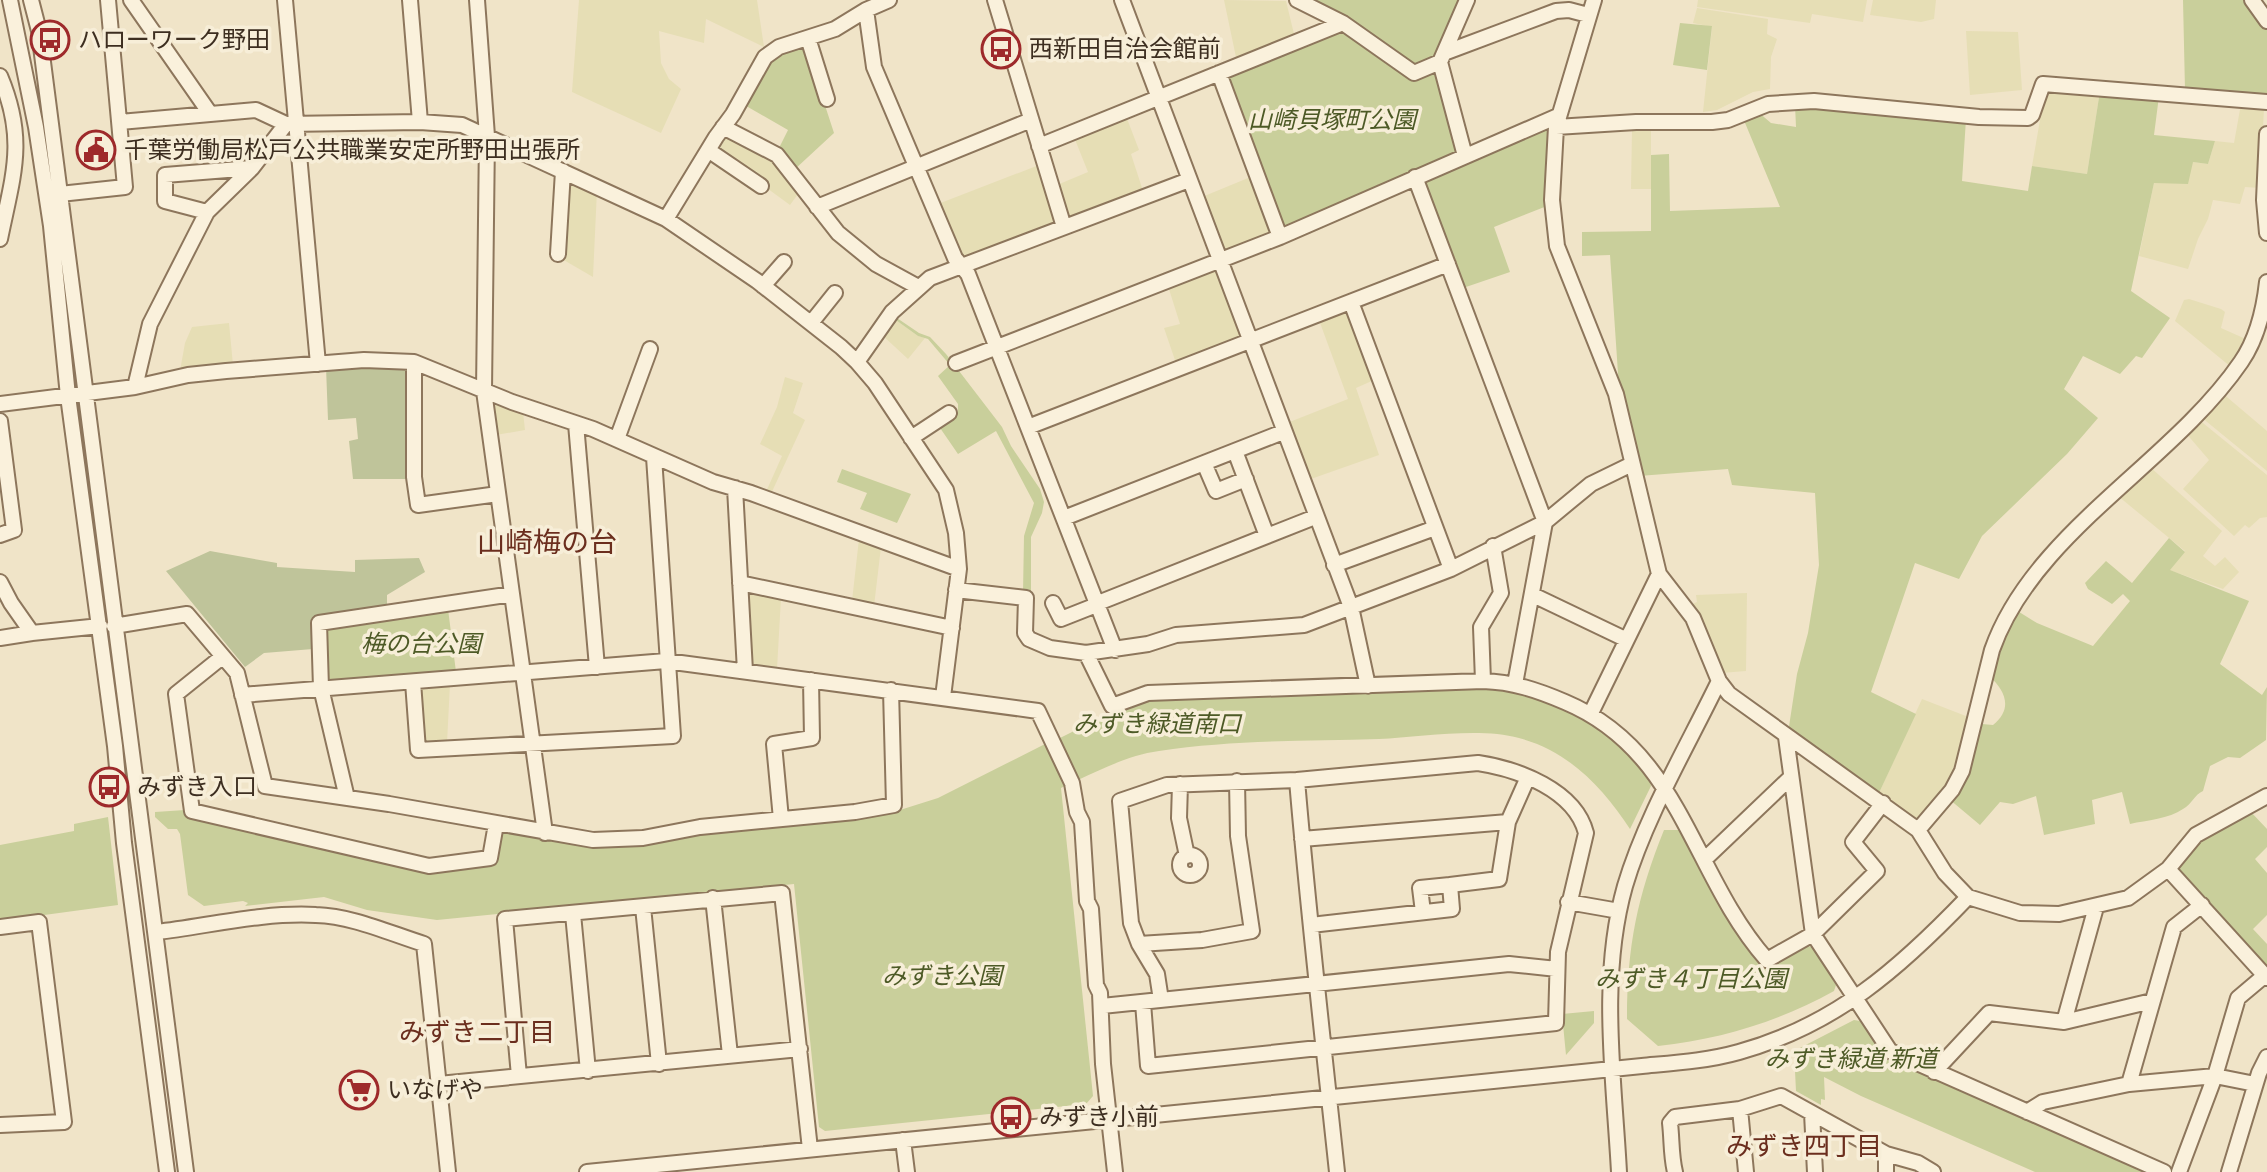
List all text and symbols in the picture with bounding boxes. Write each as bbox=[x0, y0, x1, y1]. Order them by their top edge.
bus stop icon: ハローワーク野田 bbox=[29, 19, 71, 61]
place label: ハローワーク野田 bbox=[78, 26, 270, 54]
bus stop icon: 西新田自治会館前 bbox=[980, 28, 1022, 70]
place label: 西新田自治会館前 bbox=[1029, 35, 1221, 63]
park label: 山崎貝塚町公園 bbox=[1248, 106, 1419, 134]
public building icon: 千葉労働局松戸公共職業安定所野田出張所 bbox=[75, 129, 117, 171]
place label: 千葉労働局松戸公共職業安定所野田出張所 bbox=[124, 136, 580, 164]
district label: 山崎梅の台 bbox=[477, 526, 617, 559]
park label: 梅の台公園 bbox=[361, 630, 484, 658]
park label: みずき緑道南口 bbox=[1073, 710, 1243, 738]
bus stop icon: みずき入口 bbox=[88, 766, 130, 808]
place label: みずき入口 bbox=[137, 773, 257, 801]
park label: みずき公園 bbox=[882, 962, 1005, 990]
park label: みずき４丁目公園 bbox=[1595, 965, 1790, 993]
district label: みずき二丁目 bbox=[399, 1017, 555, 1048]
park label: みずき緑道 新道 bbox=[1765, 1045, 1941, 1073]
supermarket icon: いなげや bbox=[338, 1069, 380, 1111]
place label: いなげや bbox=[387, 1076, 483, 1104]
bus stop icon: みずき小前 bbox=[990, 1096, 1032, 1138]
place label: みずき小前 bbox=[1039, 1103, 1159, 1131]
district label: みずき四丁目 bbox=[1726, 1131, 1882, 1162]

